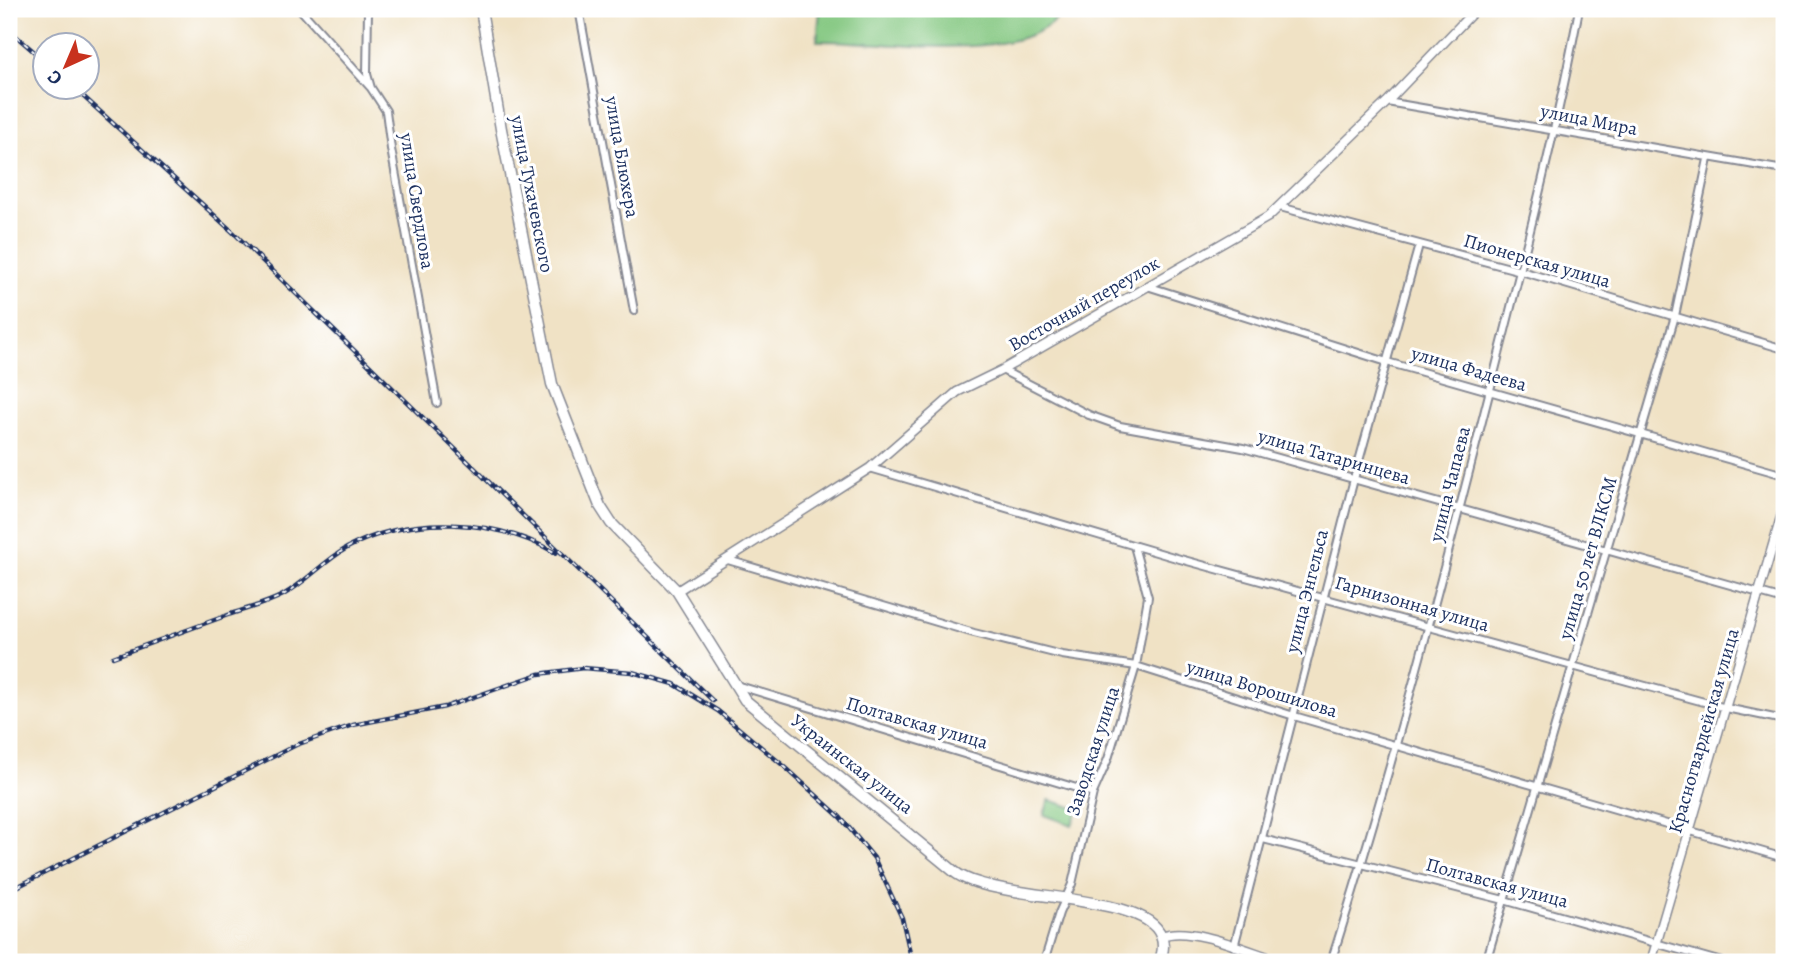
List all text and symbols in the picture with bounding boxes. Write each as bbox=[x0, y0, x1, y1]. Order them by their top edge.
north arrow bbox=[32, 32, 102, 102]
text: С bbox=[42, 64, 68, 91]
street label: улица Блюхера bbox=[598, 93, 646, 220]
street label: улица Мира bbox=[1537, 98, 1640, 142]
street label: улица Тухачевского bbox=[504, 112, 560, 275]
street label: улица Свердлова bbox=[393, 130, 441, 271]
street label: Пионерская улица bbox=[1461, 228, 1614, 294]
street label: Восточный переулок bbox=[1004, 250, 1164, 358]
street label: улица Фадеева bbox=[1407, 340, 1530, 398]
street label: улица Татаринцева bbox=[1254, 423, 1413, 491]
street label: улица Чапаева bbox=[1423, 423, 1477, 545]
street label: улица 50 лет ВЛКСМ bbox=[1552, 474, 1624, 643]
street label: улица Энгельса bbox=[1279, 526, 1335, 656]
street label: Гарнизонная улица bbox=[1332, 570, 1492, 639]
street label: Красногвардейская улица bbox=[1662, 625, 1746, 837]
street label: улица Ворошилова bbox=[1183, 653, 1341, 724]
street label: Заводская улица bbox=[1060, 683, 1126, 819]
street label: Полтавская улица bbox=[843, 690, 991, 756]
street label: Украинская улица bbox=[785, 708, 919, 820]
street label: Полтавская улица bbox=[1423, 852, 1571, 915]

